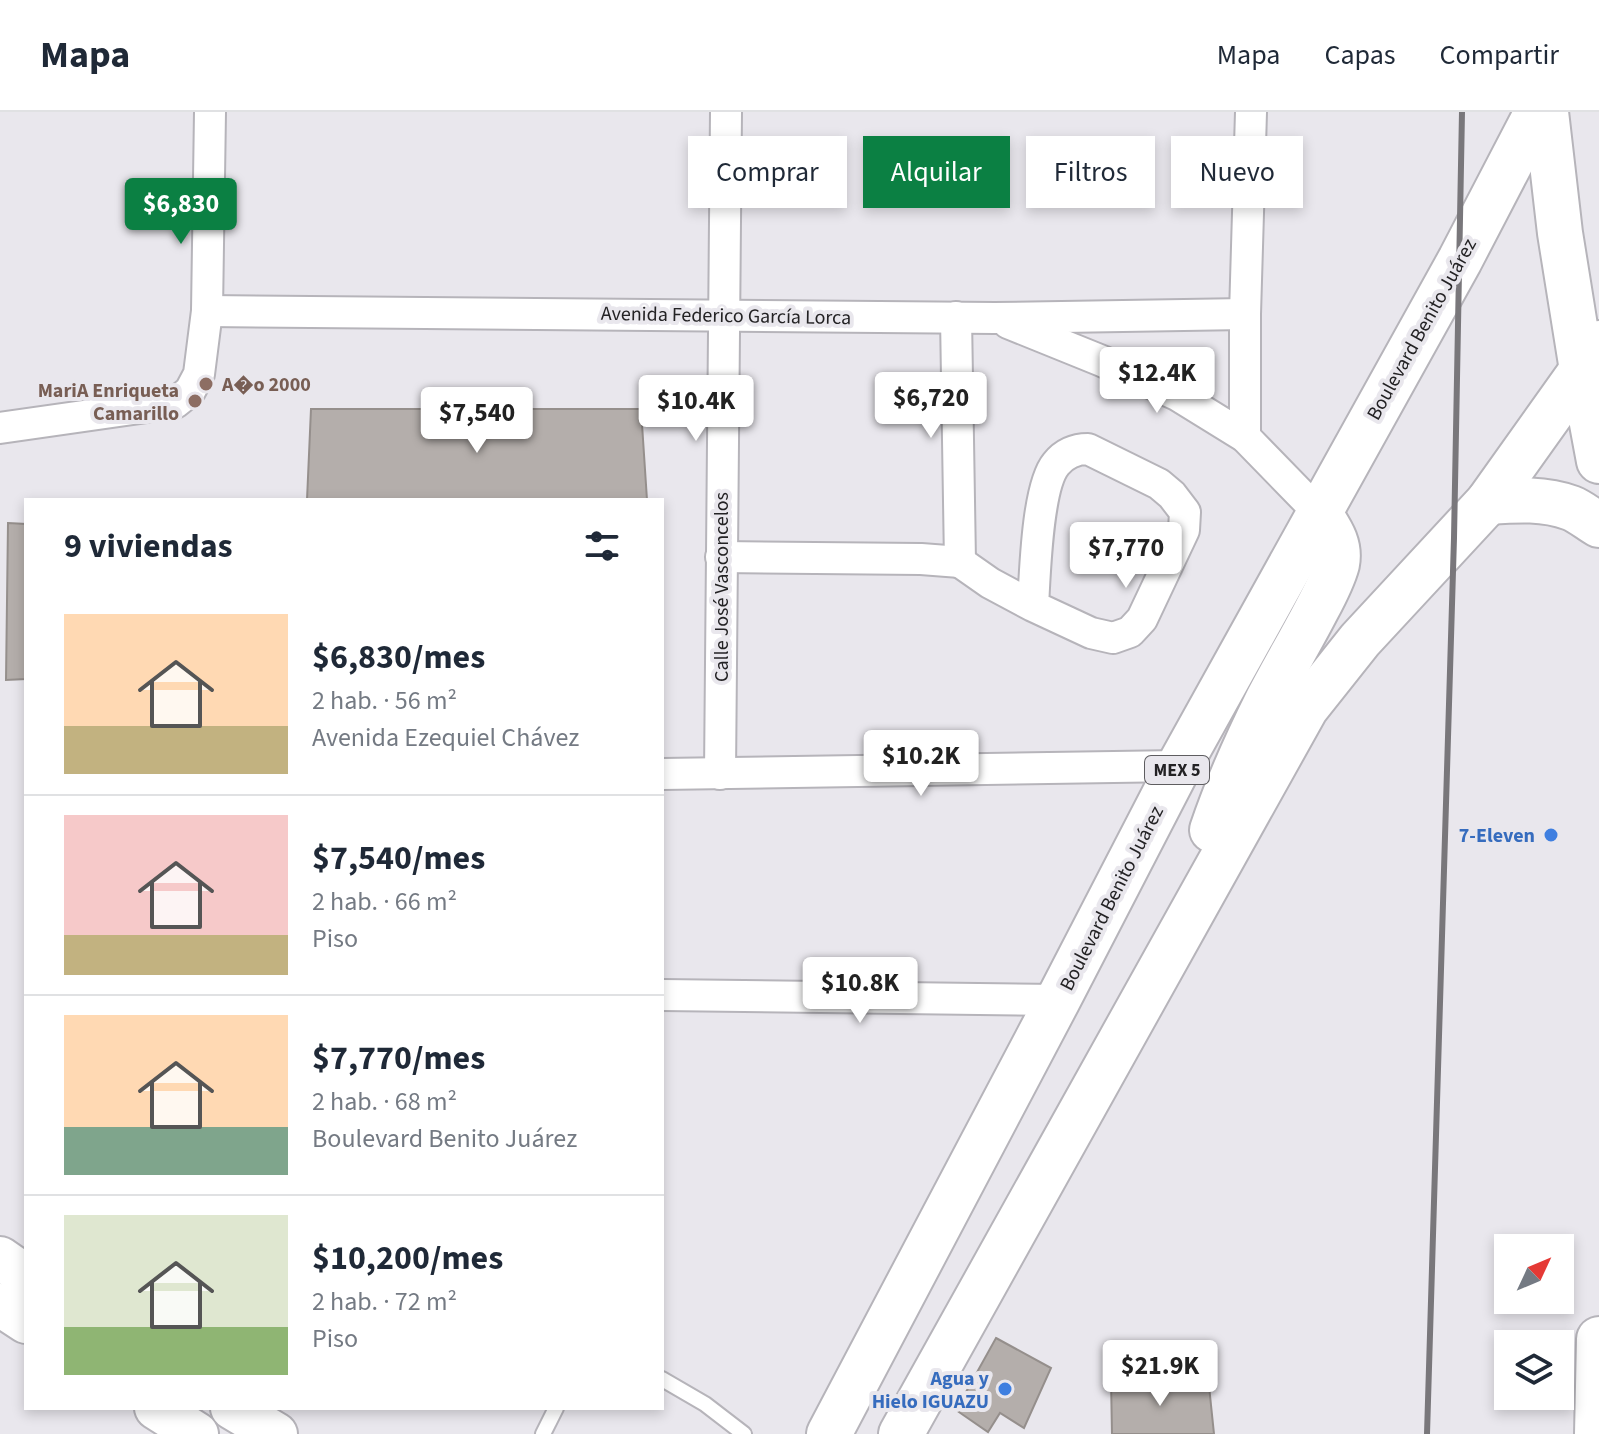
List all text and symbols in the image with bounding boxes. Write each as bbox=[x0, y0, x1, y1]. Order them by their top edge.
text: Mapa bbox=[40, 28, 130, 82]
text: Mapa bbox=[1217, 35, 1280, 75]
text: Capas bbox=[1324, 35, 1396, 75]
text: Compartir bbox=[1440, 35, 1559, 75]
chip: Comprar bbox=[688, 136, 847, 208]
chip: Alquilar bbox=[863, 136, 1010, 208]
chip: Filtros bbox=[1026, 136, 1155, 208]
chip: Nuevo bbox=[1171, 136, 1303, 208]
pin: $6,830 bbox=[116, 178, 246, 246]
text: $6,830 bbox=[143, 185, 219, 222]
street label: Boulevard Benito Juárez bbox=[1360, 233, 1484, 426]
street label: Avenida Federico García Lorca bbox=[601, 300, 851, 332]
pin: $12.4K bbox=[1092, 347, 1222, 415]
text: $12.4K bbox=[1118, 354, 1196, 391]
place label: A�o 2000 bbox=[221, 371, 311, 399]
pin: $6,720 bbox=[866, 372, 996, 440]
marker: A�o 2000 bbox=[197, 375, 215, 393]
pin: $10.4K bbox=[631, 375, 761, 443]
place label: MariA Enriqueta Camarillo bbox=[38, 377, 179, 428]
text: $6,720 bbox=[893, 379, 969, 416]
text: $10.4K bbox=[657, 382, 735, 419]
pin: $7,540 bbox=[412, 387, 542, 455]
marker: MariA Enriqueta Camarillo bbox=[186, 392, 204, 410]
text: $7,540 bbox=[439, 394, 515, 431]
street label: Calle José Vasconcelos bbox=[708, 492, 736, 682]
text: 9 viviendas bbox=[64, 522, 233, 571]
pin: $7,770 bbox=[1061, 522, 1191, 590]
icon: filters bbox=[580, 524, 624, 568]
text: $7,770 bbox=[1088, 529, 1164, 566]
text: $6,830/mes bbox=[312, 633, 485, 682]
icon: home bbox=[128, 646, 224, 742]
text: 2 hab. · 56 m² bbox=[312, 682, 457, 719]
text: Avenida Ezequiel Chávez bbox=[312, 719, 579, 756]
pin: $10.2K bbox=[856, 730, 986, 798]
text: $10.2K bbox=[882, 737, 960, 774]
road number: MEX 5 bbox=[1145, 756, 1209, 784]
street label: Boulevard Benito Juárez bbox=[1053, 801, 1171, 996]
place label: 7-Eleven bbox=[1459, 822, 1535, 850]
marker: 7-Eleven bbox=[1542, 826, 1560, 844]
text: $7,540/mes bbox=[312, 834, 485, 883]
icon: home bbox=[128, 847, 224, 943]
text: 2 hab. · 66 m² bbox=[312, 883, 457, 920]
text: Piso bbox=[312, 920, 358, 957]
pin: $10.8K bbox=[795, 957, 925, 1025]
text: $10.8K bbox=[821, 964, 899, 1001]
text: $7,770/mes bbox=[312, 1034, 485, 1083]
icon: home bbox=[128, 1047, 224, 1143]
text: 2 hab. · 68 m² bbox=[312, 1083, 457, 1120]
text: Boulevard Benito Juárez bbox=[312, 1120, 577, 1157]
text: $10,200/mes bbox=[312, 1234, 503, 1283]
north arrow bbox=[1494, 1234, 1574, 1314]
map controls bbox=[1494, 1234, 1574, 1410]
icon: home bbox=[128, 1247, 224, 1343]
text: 2 hab. · 72 m² bbox=[312, 1283, 457, 1320]
text: Piso bbox=[312, 1320, 358, 1357]
button: layers bbox=[1494, 1330, 1574, 1410]
pin: $21.9K bbox=[1095, 1340, 1225, 1408]
text: $21.9K bbox=[1121, 1347, 1199, 1384]
place label: Agua y Hielo IGUAZU bbox=[872, 1365, 990, 1416]
marker: Agua y Hielo IGUAZU bbox=[996, 1380, 1014, 1398]

